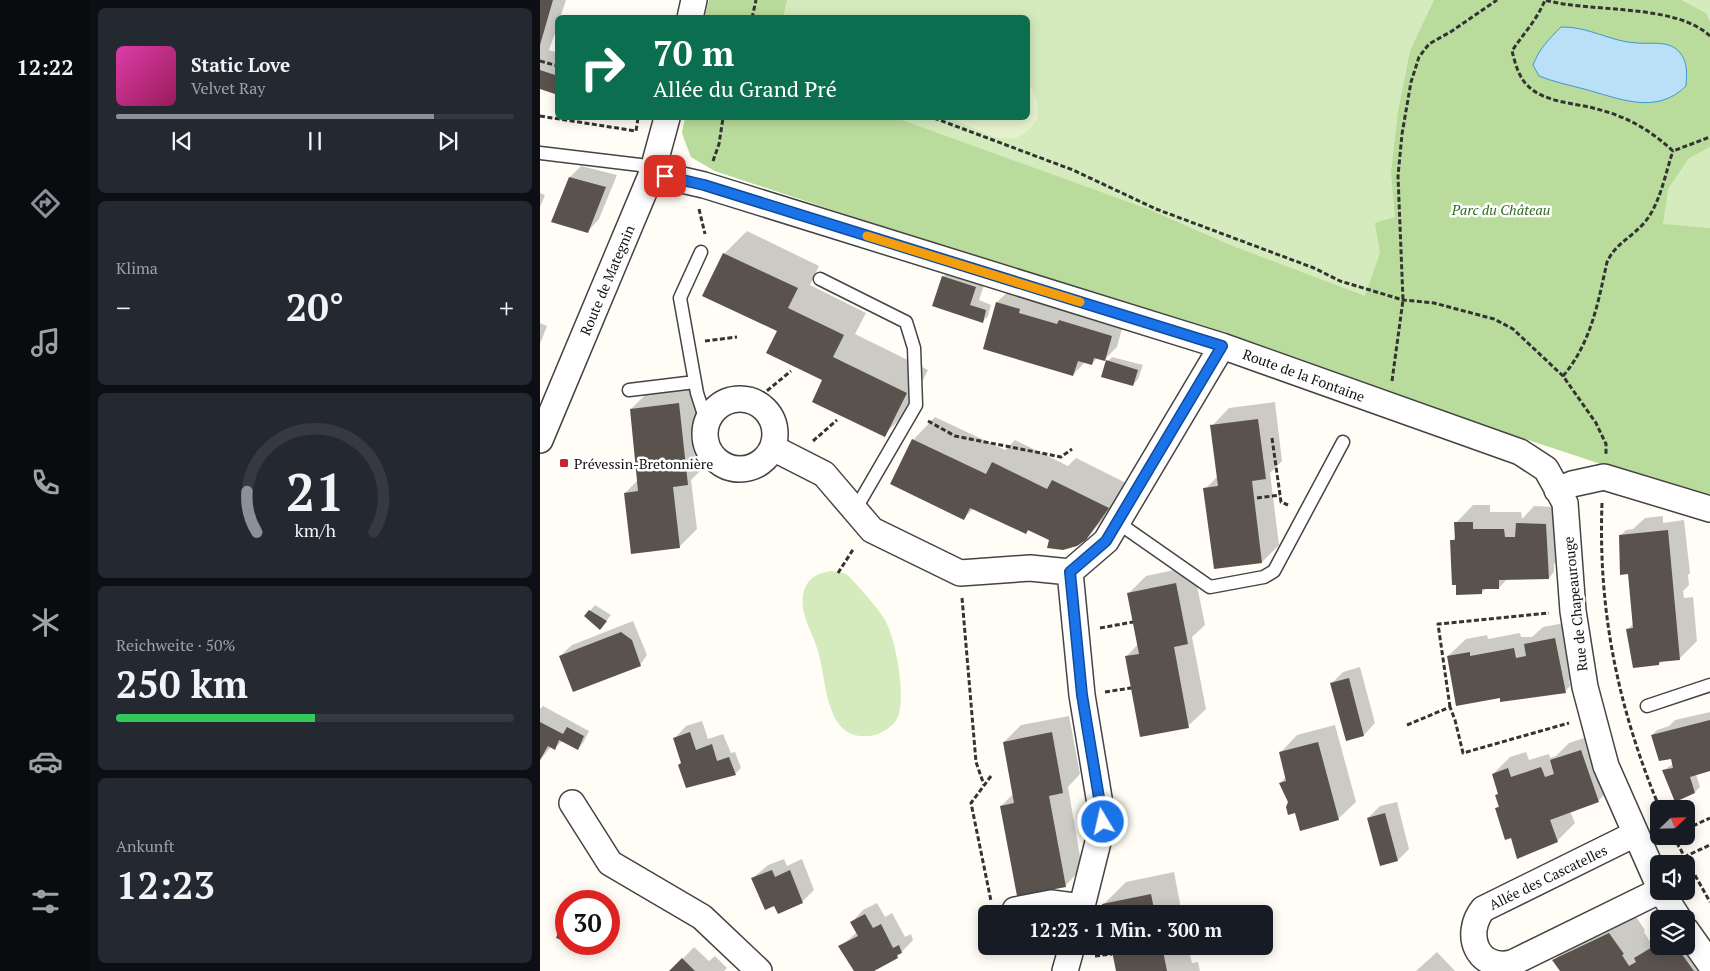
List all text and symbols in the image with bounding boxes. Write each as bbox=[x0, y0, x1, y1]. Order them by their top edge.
text: 70 m bbox=[653, 30, 734, 76]
icon: right bbox=[570, 35, 635, 100]
text: 12:22 bbox=[16, 52, 74, 81]
text: Static Love bbox=[191, 52, 290, 77]
text: Allée du Grand Pré bbox=[653, 74, 837, 103]
text: Velvet Ray bbox=[191, 77, 265, 99]
icon: previous bbox=[168, 127, 196, 155]
icon: pause bbox=[301, 127, 329, 155]
icon: next bbox=[434, 127, 462, 155]
pin bbox=[644, 155, 686, 197]
icon: arrive bbox=[651, 162, 679, 190]
icon: directions bbox=[28, 186, 63, 221]
park label: Parc du Château bbox=[1451, 200, 1550, 219]
street label: Route de Mategnin bbox=[575, 221, 639, 338]
text: Klima bbox=[116, 257, 158, 279]
text: 20° bbox=[286, 282, 344, 332]
text: − bbox=[116, 289, 131, 326]
text: + bbox=[499, 289, 514, 326]
icon: music bbox=[28, 325, 63, 360]
street label: Route de la Fontaine bbox=[1240, 344, 1368, 406]
place label: Prévessin-Bretonnière bbox=[574, 454, 713, 473]
text: 21 bbox=[286, 457, 344, 526]
marker: Prévessin-Bretonnière bbox=[558, 457, 570, 469]
icon: phone bbox=[28, 465, 63, 500]
text: km/h bbox=[294, 518, 336, 542]
street label: Rue de Chapeaurouge bbox=[1558, 536, 1592, 672]
icon: climate bbox=[28, 605, 63, 640]
text: Reichweite · 50% bbox=[116, 634, 236, 656]
text: 250 km bbox=[116, 659, 248, 709]
icon: car bbox=[28, 744, 63, 779]
position arrow bbox=[1076, 795, 1128, 847]
north arrow bbox=[1650, 800, 1695, 845]
map controls bbox=[1650, 800, 1695, 955]
text: Ankunft bbox=[116, 835, 175, 857]
street label: Allée des Cascatelles bbox=[1486, 840, 1610, 914]
button: sound bbox=[1650, 855, 1695, 900]
text: 12:23 bbox=[116, 860, 215, 910]
icon: filters bbox=[28, 884, 63, 919]
speed limit sign: 30 bbox=[555, 890, 620, 955]
button: layers bbox=[1650, 910, 1695, 955]
text: 12:23 · 1 Min. · 300 m bbox=[1029, 917, 1222, 942]

